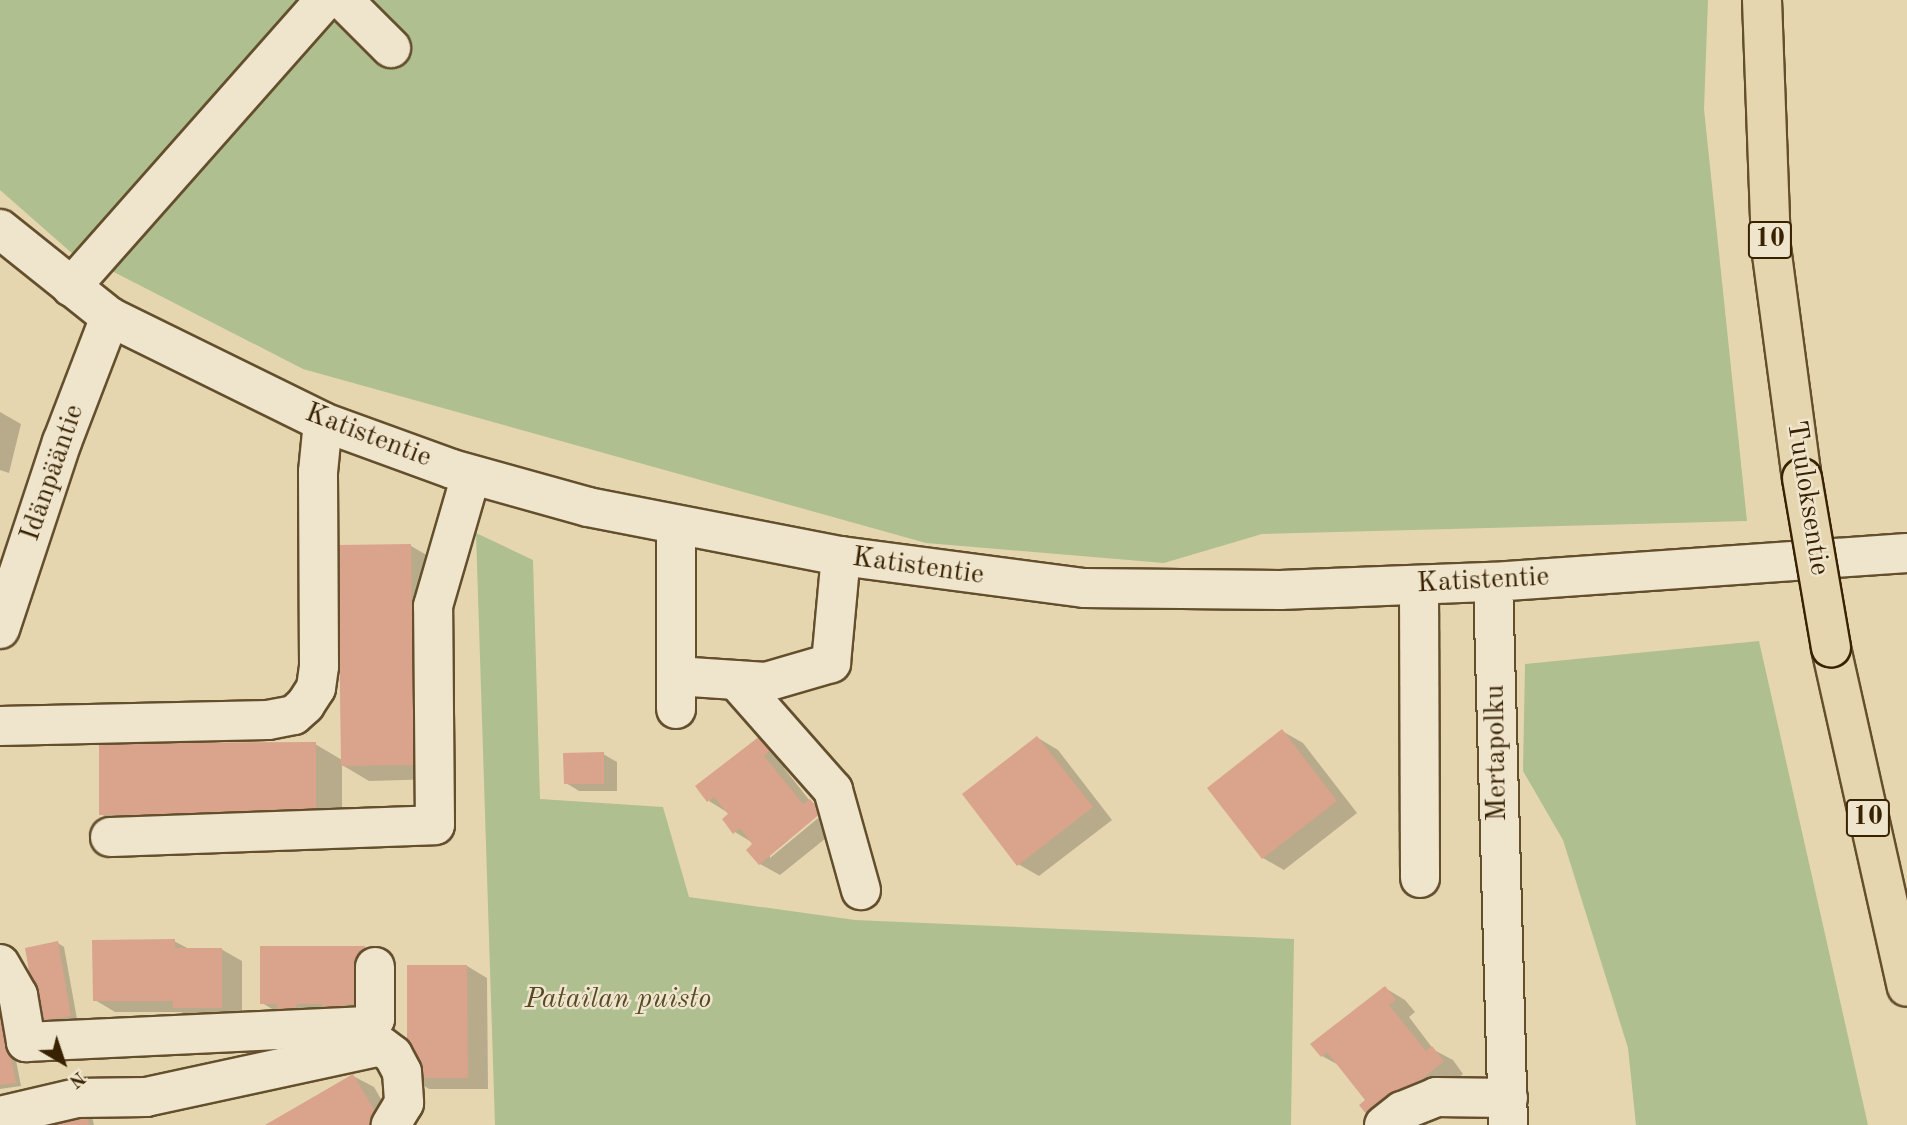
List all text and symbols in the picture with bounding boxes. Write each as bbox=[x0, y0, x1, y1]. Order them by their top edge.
road number: 10 bbox=[1747, 218, 1793, 262]
street label: Katistentie bbox=[300, 397, 436, 475]
street label: Idänpääntie bbox=[14, 400, 92, 546]
street label: Tuuloksentie bbox=[1778, 418, 1836, 578]
street label: Katistentie bbox=[850, 541, 986, 593]
street label: Katistentie bbox=[1416, 561, 1550, 601]
street label: Mertapolku bbox=[1479, 684, 1515, 822]
road number: 10 bbox=[1845, 796, 1891, 840]
park label: Patailan puisto bbox=[525, 983, 711, 1017]
north arrow bbox=[28, 1027, 98, 1097]
text: N bbox=[65, 1067, 88, 1091]

